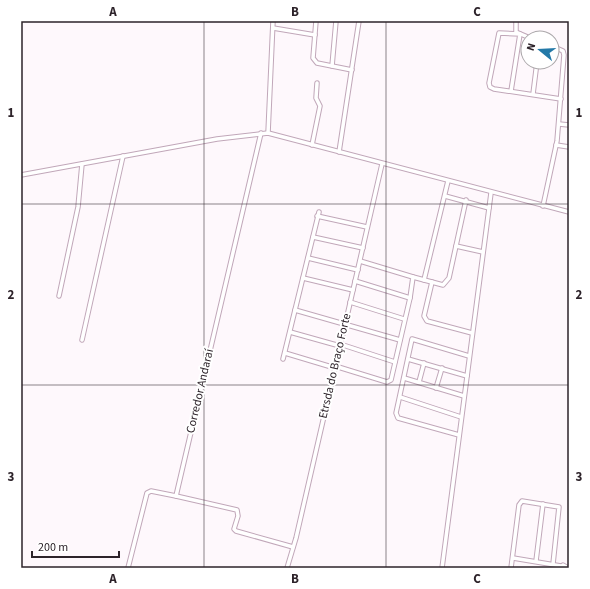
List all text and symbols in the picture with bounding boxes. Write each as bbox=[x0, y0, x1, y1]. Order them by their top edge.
text: A bbox=[108, 3, 117, 21]
text: B bbox=[291, 3, 299, 21]
text: C bbox=[473, 3, 481, 21]
north arrow bbox=[520, 30, 560, 70]
text: N bbox=[523, 41, 539, 53]
text: 1 bbox=[8, 104, 15, 122]
text: 1 bbox=[576, 104, 583, 122]
text: 2 bbox=[8, 286, 15, 304]
text: 2 bbox=[576, 286, 583, 304]
street label: Etrsda do Braço Forte bbox=[315, 312, 355, 420]
street label: Corredor Andaraí bbox=[182, 346, 218, 435]
text: 3 bbox=[8, 468, 15, 486]
text: 3 bbox=[576, 468, 583, 486]
scale bar bbox=[32, 533, 119, 559]
text: 200 m bbox=[38, 539, 68, 556]
text: A bbox=[108, 570, 117, 588]
text: B bbox=[291, 570, 299, 588]
text: C bbox=[473, 570, 481, 588]

